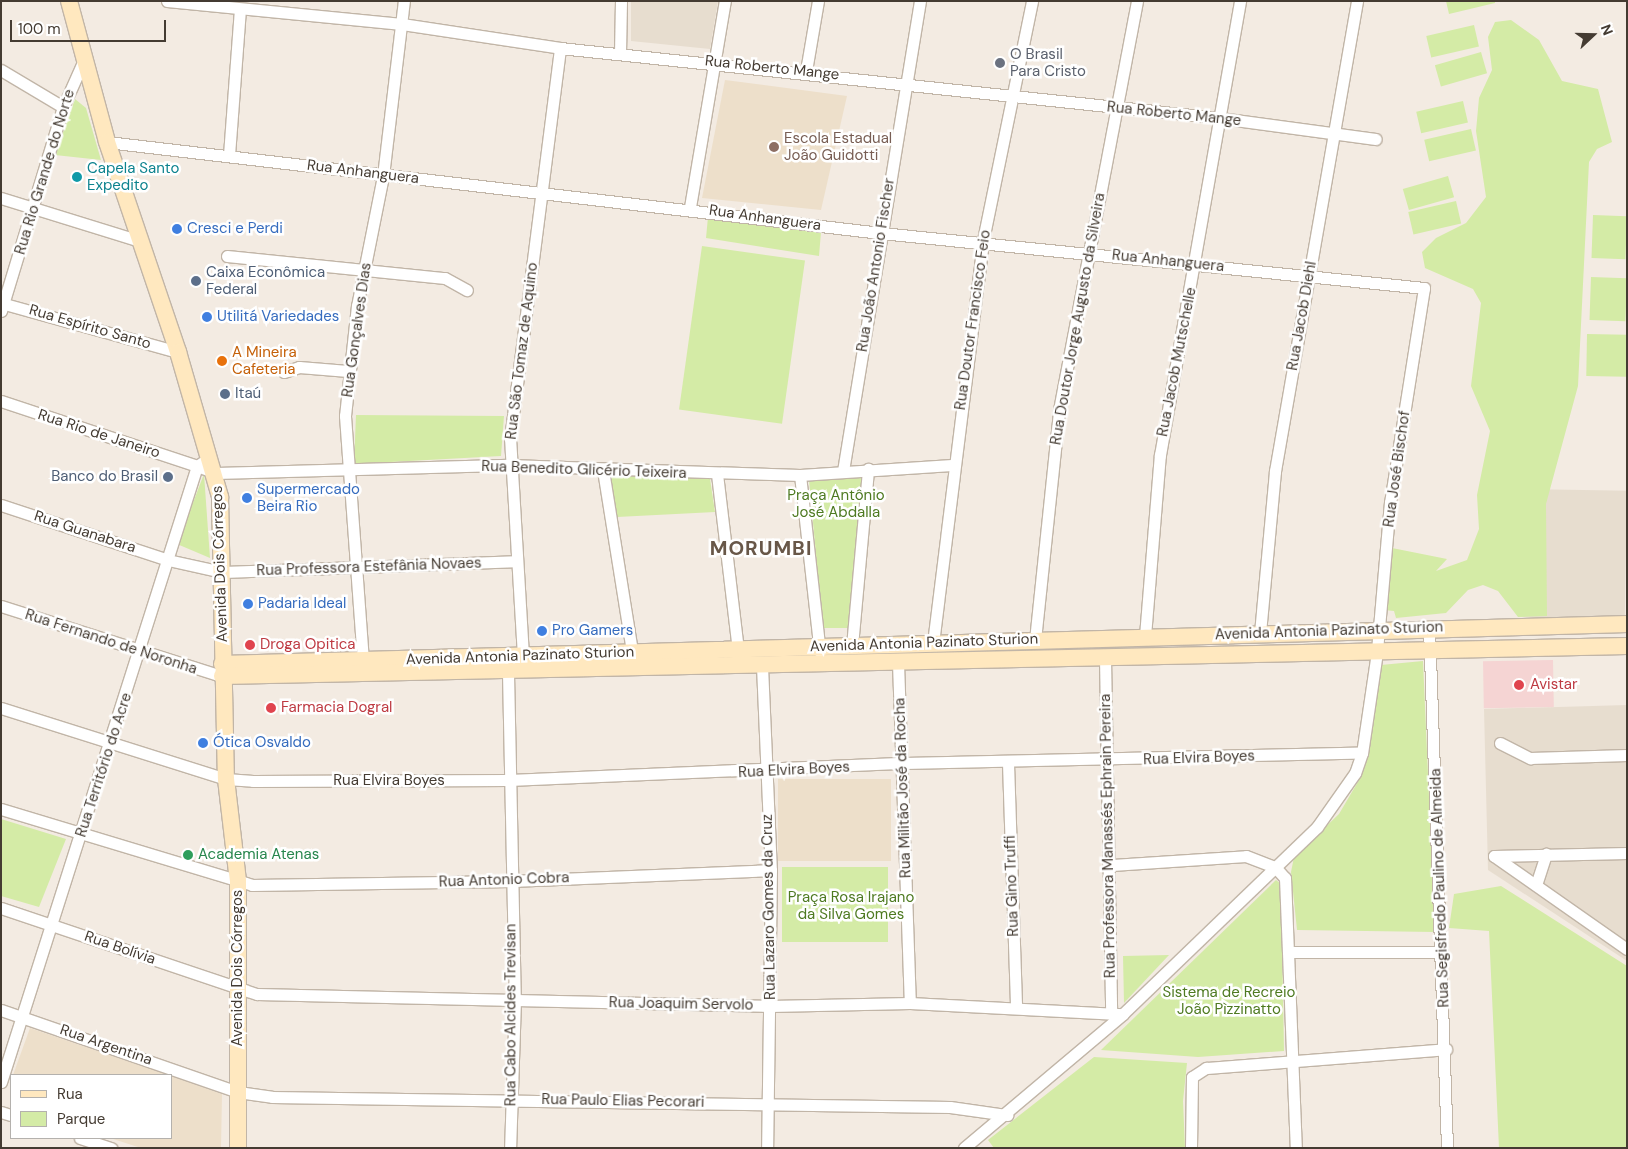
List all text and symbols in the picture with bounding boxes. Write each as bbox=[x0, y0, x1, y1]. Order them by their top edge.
scale bar bbox=[12, 10, 169, 42]
north arrow bbox=[1568, 10, 1618, 60]
text: 100 m bbox=[18, 19, 61, 39]
text: N bbox=[1597, 22, 1617, 38]
place label: O Brasil Para Cristo bbox=[1010, 45, 1086, 80]
street label: Rua Roberto Mange bbox=[704, 52, 840, 84]
marker: O Brasil Para Cristo bbox=[994, 57, 1006, 69]
street label: Rua Rio Grande do Norte bbox=[11, 87, 79, 257]
street label: Rua Roberto Mange bbox=[1106, 98, 1242, 130]
place label: Escola Estadual João Guidotti bbox=[784, 129, 892, 164]
marker: Escola Estadual João Guidotti bbox=[768, 141, 780, 153]
street label: Rua Anhanguera bbox=[306, 156, 420, 188]
place label: Capela Santo Expedito bbox=[87, 159, 179, 194]
marker: Capela Santo Expedito bbox=[71, 171, 83, 183]
street label: Rua João Antonio Fischer bbox=[853, 177, 899, 353]
street label: Rua Doutor Jorge Augusto da Silveira bbox=[1047, 192, 1109, 446]
street label: Rua Anhanguera bbox=[708, 201, 822, 235]
place label: Cresci e Perdi bbox=[187, 220, 283, 238]
marker: Cresci e Perdi bbox=[171, 223, 183, 235]
street label: Rua Doutor Francisco Feio bbox=[951, 229, 995, 411]
street label: Rua Anhanguera bbox=[1111, 246, 1225, 276]
street label: Rua Jacob Diehl bbox=[1284, 260, 1320, 372]
street label: Rua São Tomaz de Aquino bbox=[502, 261, 542, 441]
street label: Rua Gonçalves Dias bbox=[339, 262, 375, 398]
place label: Caixa Econômica Federal bbox=[206, 263, 325, 298]
marker: Caixa Econômica Federal bbox=[190, 275, 202, 287]
street label: Rua Jacob Mutschelle bbox=[1154, 286, 1200, 438]
street label: Rua Espírito Santo bbox=[27, 301, 153, 353]
place label: Utilitá Variedades bbox=[217, 308, 339, 326]
marker: Utilitá Variedades bbox=[201, 311, 213, 323]
place label: A Mineira Cafeteria bbox=[232, 343, 297, 378]
marker: A Mineira Cafeteria bbox=[216, 355, 228, 367]
place label: Itaú bbox=[235, 385, 261, 403]
marker: Itaú bbox=[219, 388, 231, 400]
street label: Rua Rio de Janeiro bbox=[36, 406, 162, 462]
street label: Rua José Bischof bbox=[1380, 410, 1414, 528]
street label: Rua Benedito Glicério Teixeira bbox=[481, 457, 687, 483]
place label: Banco do Brasil bbox=[51, 468, 158, 486]
marker: Banco do Brasil bbox=[162, 471, 174, 483]
place label: Supermercado Beira Rio bbox=[257, 480, 360, 515]
street label: Avenida Dois Córregos bbox=[208, 485, 232, 643]
park label: Praça Antônio José Abdalla bbox=[787, 486, 885, 521]
marker: Supermercado Beira Rio bbox=[241, 492, 253, 504]
street label: Rua Guanabara bbox=[32, 507, 138, 557]
district label: MORUMBI bbox=[709, 536, 813, 560]
street label: Rua Professora Estefânia Novaes bbox=[256, 554, 482, 580]
place label: Padaria Ideal bbox=[258, 595, 346, 613]
marker: Padaria Ideal bbox=[242, 598, 254, 610]
street label: Rua Fernando de Noronha bbox=[23, 606, 199, 678]
street label: Avenida Antonia Pazinato Sturion bbox=[1215, 618, 1443, 644]
place label: Pro Gamers bbox=[552, 622, 633, 640]
marker: Pro Gamers bbox=[536, 625, 548, 637]
street label: Avenida Antonia Pazinato Sturion bbox=[810, 630, 1038, 656]
place label: Droga Opitica bbox=[260, 636, 356, 654]
marker: Droga Opitica bbox=[244, 639, 256, 651]
street label: Avenida Antonia Pazinato Sturion bbox=[406, 643, 634, 669]
place label: Avistar bbox=[1530, 676, 1577, 694]
marker: Avistar bbox=[1512, 678, 1526, 692]
street label: Rua Território do Acre bbox=[72, 691, 136, 839]
street label: Rua Professora Manassés Ephrain Pereira bbox=[1097, 694, 1119, 978]
street label: Rua Militão José da Rocha bbox=[891, 698, 915, 878]
place label: Farmacia Dogral bbox=[281, 699, 392, 717]
marker: Farmacia Dogral bbox=[265, 702, 277, 714]
place label: Ótica Osvaldo bbox=[213, 734, 311, 752]
marker: Ótica Osvaldo bbox=[197, 737, 209, 749]
street label: Rua Elvira Boyes bbox=[1143, 747, 1255, 769]
street label: Rua Elvira Boyes bbox=[738, 758, 850, 782]
street label: Rua Segisfredo Paulino de Almeida bbox=[1427, 768, 1453, 1008]
street label: Rua Elvira Boyes bbox=[333, 772, 445, 790]
street label: Rua Lazaro Gomes da Cruz bbox=[758, 814, 780, 1000]
street label: Rua Gino Truffi bbox=[1001, 835, 1023, 937]
place label: Academia Atenas bbox=[198, 846, 319, 864]
marker: Academia Atenas bbox=[182, 849, 194, 861]
street label: Rua Antonio Cobra bbox=[438, 869, 570, 891]
park label: Praça Rosa Irajano da Silva Gomes bbox=[788, 888, 914, 923]
street label: Avenida Dois Córregos bbox=[229, 890, 247, 1046]
street label: Rua Cabo Alcides Trevisan bbox=[502, 924, 520, 1106]
street label: Rua Bolívia bbox=[82, 927, 158, 969]
park label: Sistema de Recreio João Pìzzinatto bbox=[1163, 983, 1295, 1018]
street label: Rua Joaquim Servolo bbox=[609, 994, 753, 1014]
street label: Rua Argentina bbox=[57, 1021, 155, 1069]
legend bbox=[10, 1074, 172, 1139]
text: Rua bbox=[57, 1084, 83, 1104]
street label: Rua Paulo Elias Pecorari bbox=[541, 1091, 705, 1111]
text: Parque bbox=[57, 1109, 105, 1129]

